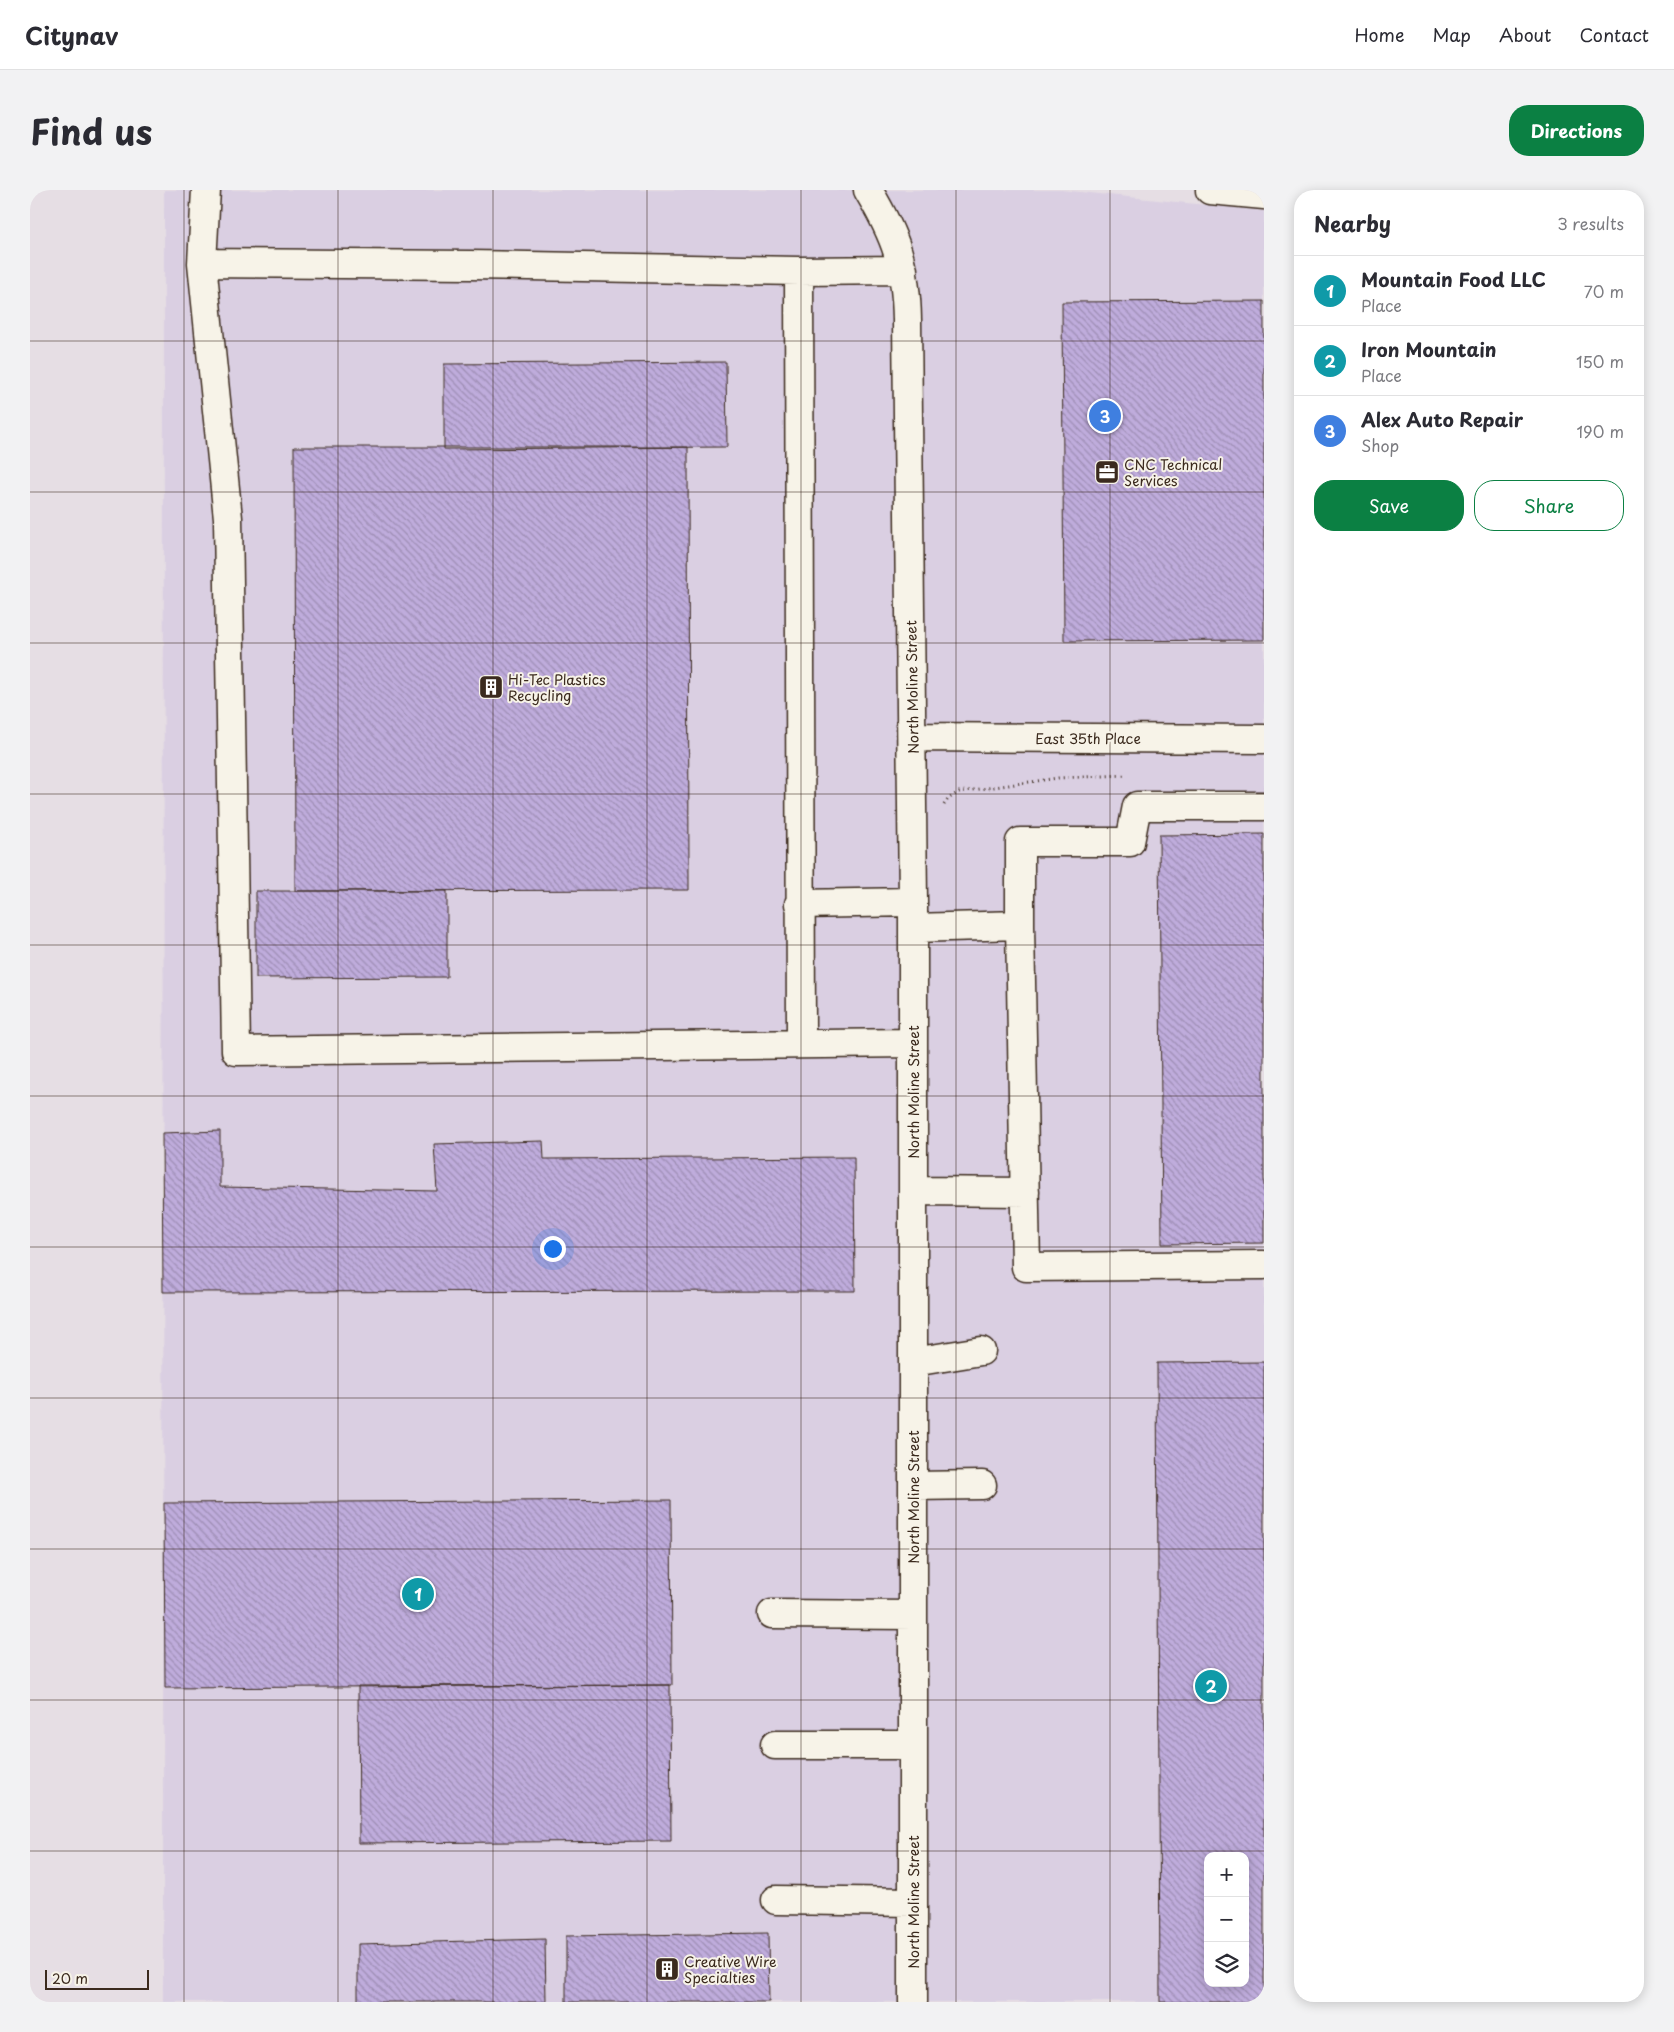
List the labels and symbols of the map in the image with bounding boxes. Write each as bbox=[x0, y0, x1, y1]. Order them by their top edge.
pin: 3 bbox=[1089, 397, 1121, 435]
place label: CNC Technical Services bbox=[1124, 454, 1222, 491]
office icon: CNC Technical Services bbox=[1094, 459, 1120, 485]
street label: North Moline Street bbox=[900, 620, 924, 754]
place label: Hi-Tec Plastics Recycling bbox=[508, 669, 606, 706]
building icon: Hi-Tec Plastics Recycling bbox=[478, 674, 504, 700]
street label: East 35th Place bbox=[1035, 728, 1141, 749]
street label: North Moline Street bbox=[903, 1025, 924, 1159]
your location bbox=[540, 1236, 566, 1262]
street label: North Moline Street bbox=[903, 1430, 924, 1564]
pin: 1 bbox=[402, 1575, 434, 1613]
pin: 2 bbox=[1195, 1667, 1227, 1705]
street label: North Moline Street bbox=[903, 1835, 924, 1969]
place label: Creative Wire Specialties bbox=[684, 1951, 777, 1988]
building icon: Creative Wire Specialties bbox=[654, 1956, 680, 1982]
scale bar bbox=[45, 1967, 149, 1990]

